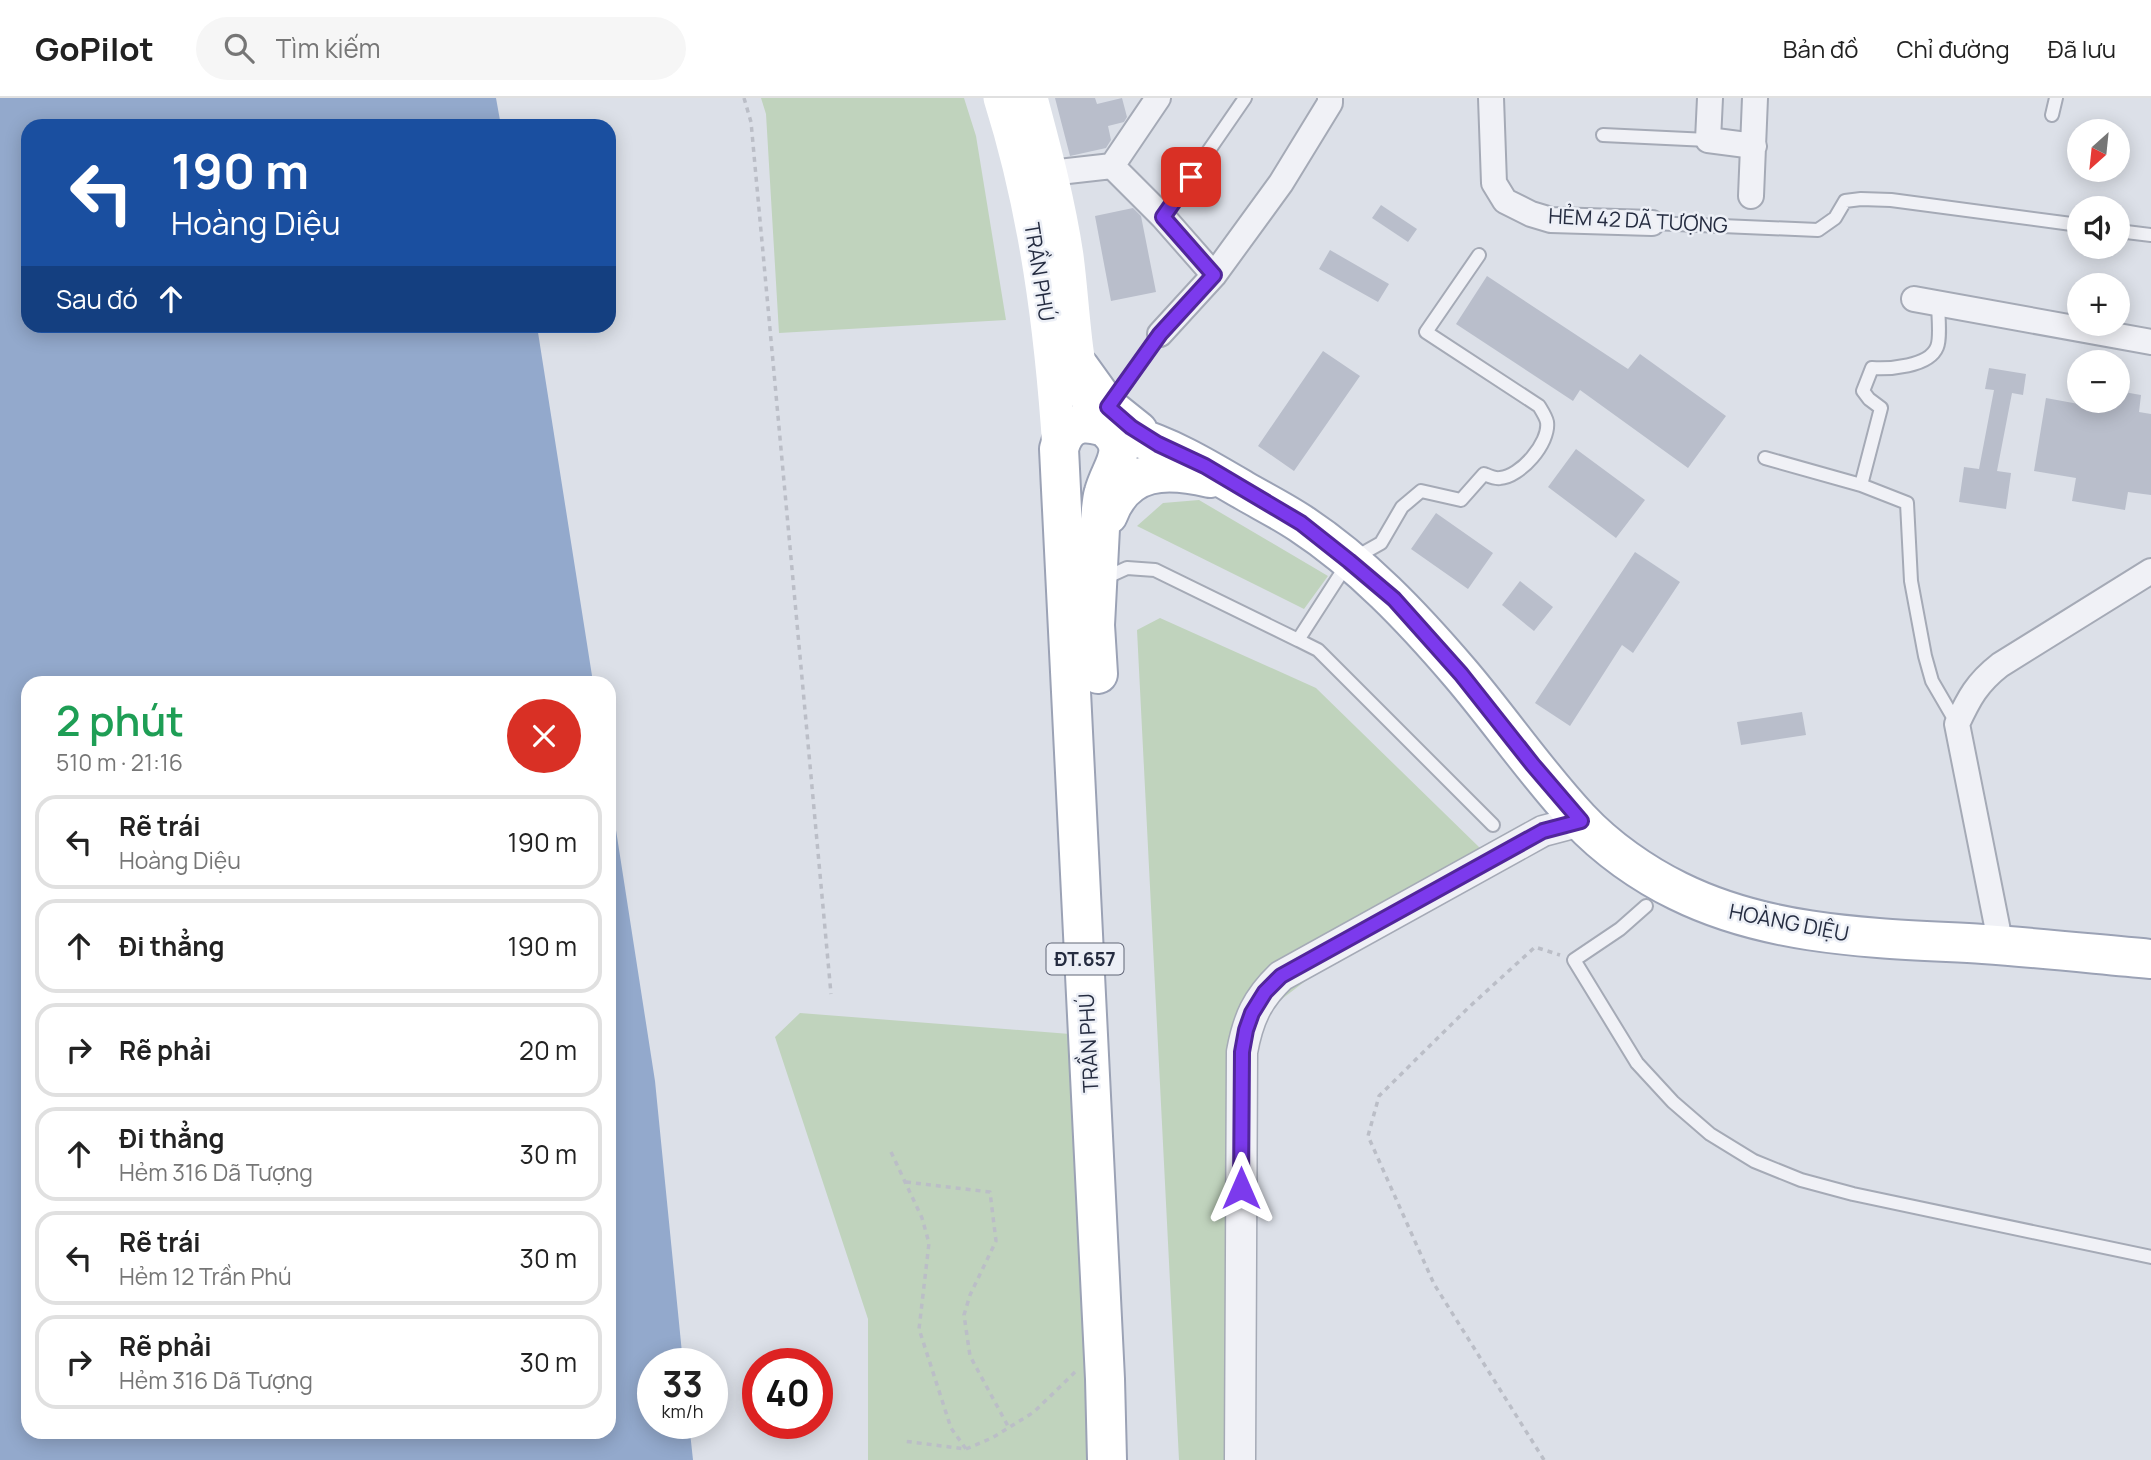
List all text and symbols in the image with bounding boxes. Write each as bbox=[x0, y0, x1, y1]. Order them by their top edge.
search box bbox=[196, 17, 686, 80]
text: GoPilot bbox=[35, 26, 154, 71]
icon: search bbox=[220, 29, 258, 67]
text: Tìm kiếm bbox=[276, 30, 380, 66]
text: Bản đồ bbox=[1783, 32, 1858, 65]
text: Chỉ đường bbox=[1896, 32, 2010, 65]
text: Đã lưu bbox=[2048, 32, 2116, 65]
north arrow bbox=[2067, 119, 2130, 182]
map controls bbox=[2067, 119, 2130, 413]
text: 190 m bbox=[171, 137, 309, 204]
icon: left bbox=[56, 147, 147, 238]
pin bbox=[1161, 147, 1221, 207]
icon: arrive bbox=[1172, 158, 1210, 196]
button: sound bbox=[2067, 196, 2130, 259]
text: Hoàng Diệu bbox=[171, 201, 341, 245]
street label: HẺM 42 DÃ TƯỢNG bbox=[1548, 201, 1729, 239]
street label: TRẦN PHÚ bbox=[1018, 220, 1063, 323]
button: + bbox=[2067, 273, 2130, 336]
icon: ahead bbox=[152, 280, 190, 318]
text: Sau đó bbox=[56, 281, 138, 317]
button: − bbox=[2067, 350, 2130, 413]
text: 2 phút bbox=[56, 691, 184, 749]
button: close bbox=[507, 699, 581, 773]
text: 510 m · 21:16 bbox=[56, 746, 183, 778]
text: Rẽ trái bbox=[119, 808, 201, 844]
icon: left bbox=[60, 823, 98, 861]
text: 190 m bbox=[508, 824, 577, 860]
text: Hoàng Diệu bbox=[119, 844, 241, 876]
street label: HOÀNG DIỆU bbox=[1727, 897, 1852, 947]
icon: ahead bbox=[60, 927, 98, 965]
text: Đi thẳng bbox=[119, 928, 225, 964]
text: 190 m bbox=[508, 928, 577, 964]
road number: ĐT.657 bbox=[1046, 944, 1124, 974]
street label: TRẦN PHÚ bbox=[1070, 993, 1105, 1093]
icon: right bbox=[60, 1031, 98, 1069]
text: Rẽ phải bbox=[119, 1032, 212, 1068]
text: 20 m bbox=[519, 1032, 577, 1068]
text: Đi thẳng bbox=[119, 1120, 225, 1156]
icon: ahead bbox=[60, 1135, 98, 1173]
text: 30 m bbox=[520, 1136, 577, 1172]
position arrow bbox=[1204, 1151, 1278, 1225]
text: Hẻm 316 Dã Tượng bbox=[119, 1156, 313, 1188]
text: Rẽ trái bbox=[119, 1224, 201, 1260]
icon: left bbox=[60, 1239, 98, 1277]
text: 30 m bbox=[520, 1240, 577, 1276]
text: Hẻm 12 Trần Phú bbox=[119, 1260, 292, 1292]
text: Rẽ phải bbox=[119, 1328, 212, 1364]
icon: right bbox=[60, 1343, 98, 1381]
text: 30 m bbox=[520, 1344, 577, 1380]
speed limit sign: 40 bbox=[742, 1348, 833, 1439]
text: 33 bbox=[662, 1360, 703, 1408]
text: Hẻm 316 Dã Tượng bbox=[119, 1364, 313, 1396]
text: km/h bbox=[662, 1399, 703, 1423]

